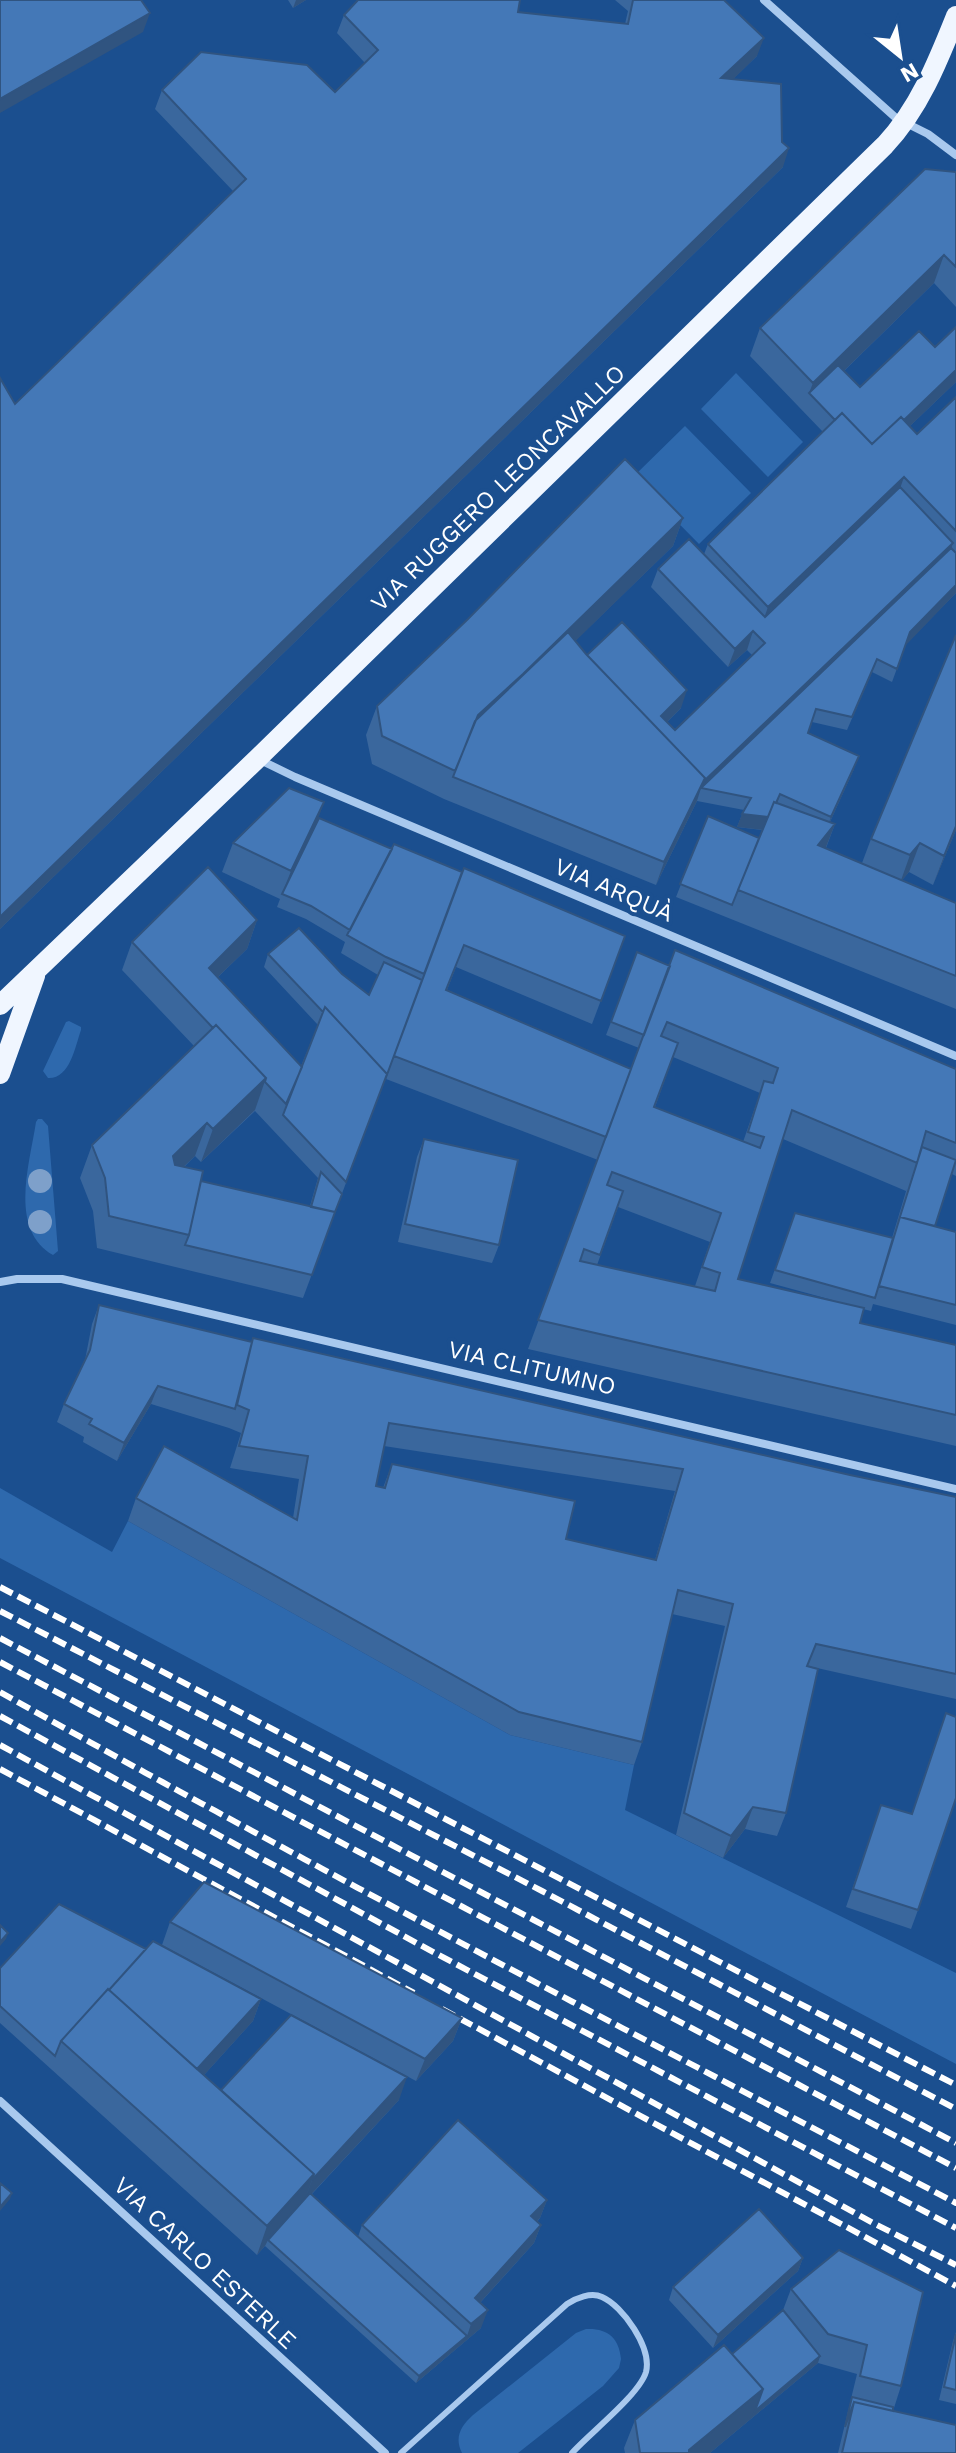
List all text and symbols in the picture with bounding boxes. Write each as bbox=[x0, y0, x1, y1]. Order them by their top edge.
north arrow bbox=[860, 16, 940, 96]
text: N bbox=[896, 58, 923, 88]
street label: VIA RUGGERO LEONCAVALLO bbox=[365, 359, 631, 617]
street label: VIA ARQUÀ bbox=[550, 852, 678, 928]
street label: VIA CLITUMNO bbox=[445, 1335, 619, 1401]
street label: VIA CARLO ESTERLE bbox=[108, 2171, 302, 2355]

